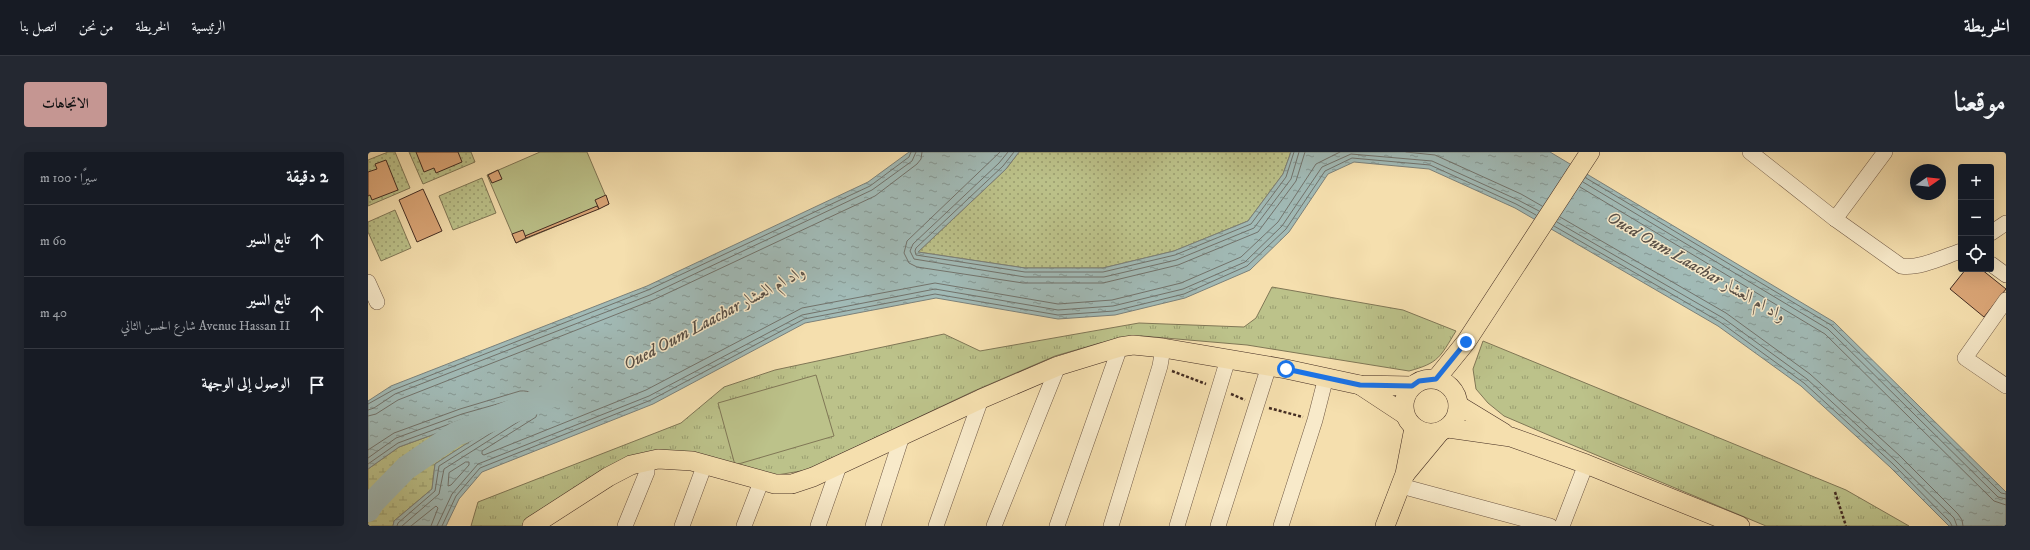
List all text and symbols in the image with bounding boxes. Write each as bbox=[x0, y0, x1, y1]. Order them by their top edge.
text: الخريطة bbox=[1964, 15, 2010, 38]
text: اتصل بنا bbox=[20, 18, 57, 36]
text: من نحن bbox=[79, 18, 114, 36]
text: الخريطة bbox=[136, 18, 170, 36]
text: الرئيسية bbox=[192, 18, 225, 36]
button: الاتجاهات bbox=[24, 82, 107, 127]
text: موقعنا bbox=[1954, 85, 2006, 120]
north arrow bbox=[1910, 164, 1946, 200]
map controls bbox=[1958, 164, 1994, 272]
button: + bbox=[1958, 164, 1994, 200]
text: 2 دقيقة bbox=[286, 166, 328, 188]
text: سيرًا · 100 m bbox=[40, 170, 97, 186]
button: − bbox=[1958, 200, 1994, 236]
water label: Oued Oum Laachar واد ام العشار bbox=[1601, 206, 1790, 330]
text: تابع السير bbox=[248, 230, 290, 249]
icon: ahead bbox=[306, 230, 328, 252]
text: 60 m bbox=[40, 233, 66, 249]
button: locate bbox=[1958, 236, 1994, 272]
water label: Oued Oum Laachar واد ام العشار bbox=[620, 260, 811, 378]
text: تابع السير bbox=[248, 291, 290, 310]
icon: ahead bbox=[306, 302, 328, 324]
text: 40 m bbox=[40, 305, 67, 321]
text: Avenue Hassan II شارع الحسن الثاني bbox=[121, 318, 290, 334]
route end bbox=[1457, 333, 1475, 351]
route start bbox=[1277, 360, 1295, 378]
text: الوصول إلى الوجهة bbox=[201, 374, 290, 393]
icon: arrive bbox=[306, 374, 328, 396]

